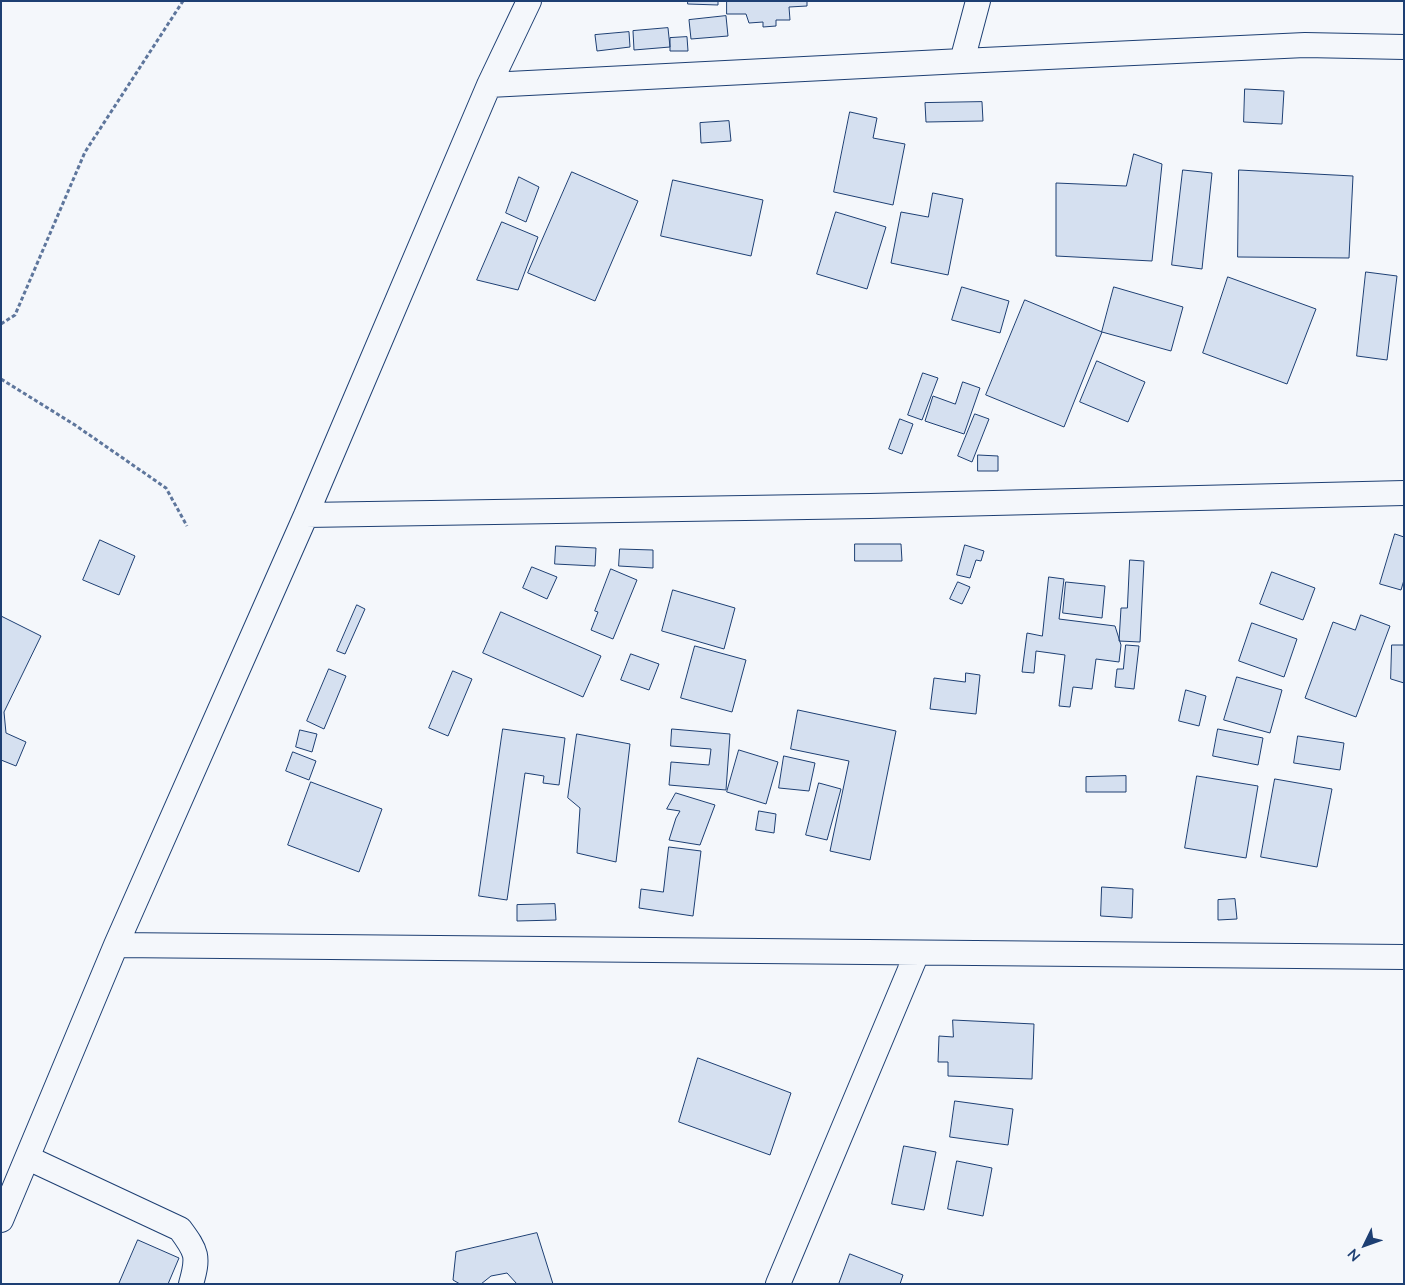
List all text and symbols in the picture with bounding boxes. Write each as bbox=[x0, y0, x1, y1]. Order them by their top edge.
north arrow bbox=[1340, 1220, 1390, 1270]
text: N bbox=[1344, 1246, 1363, 1265]

